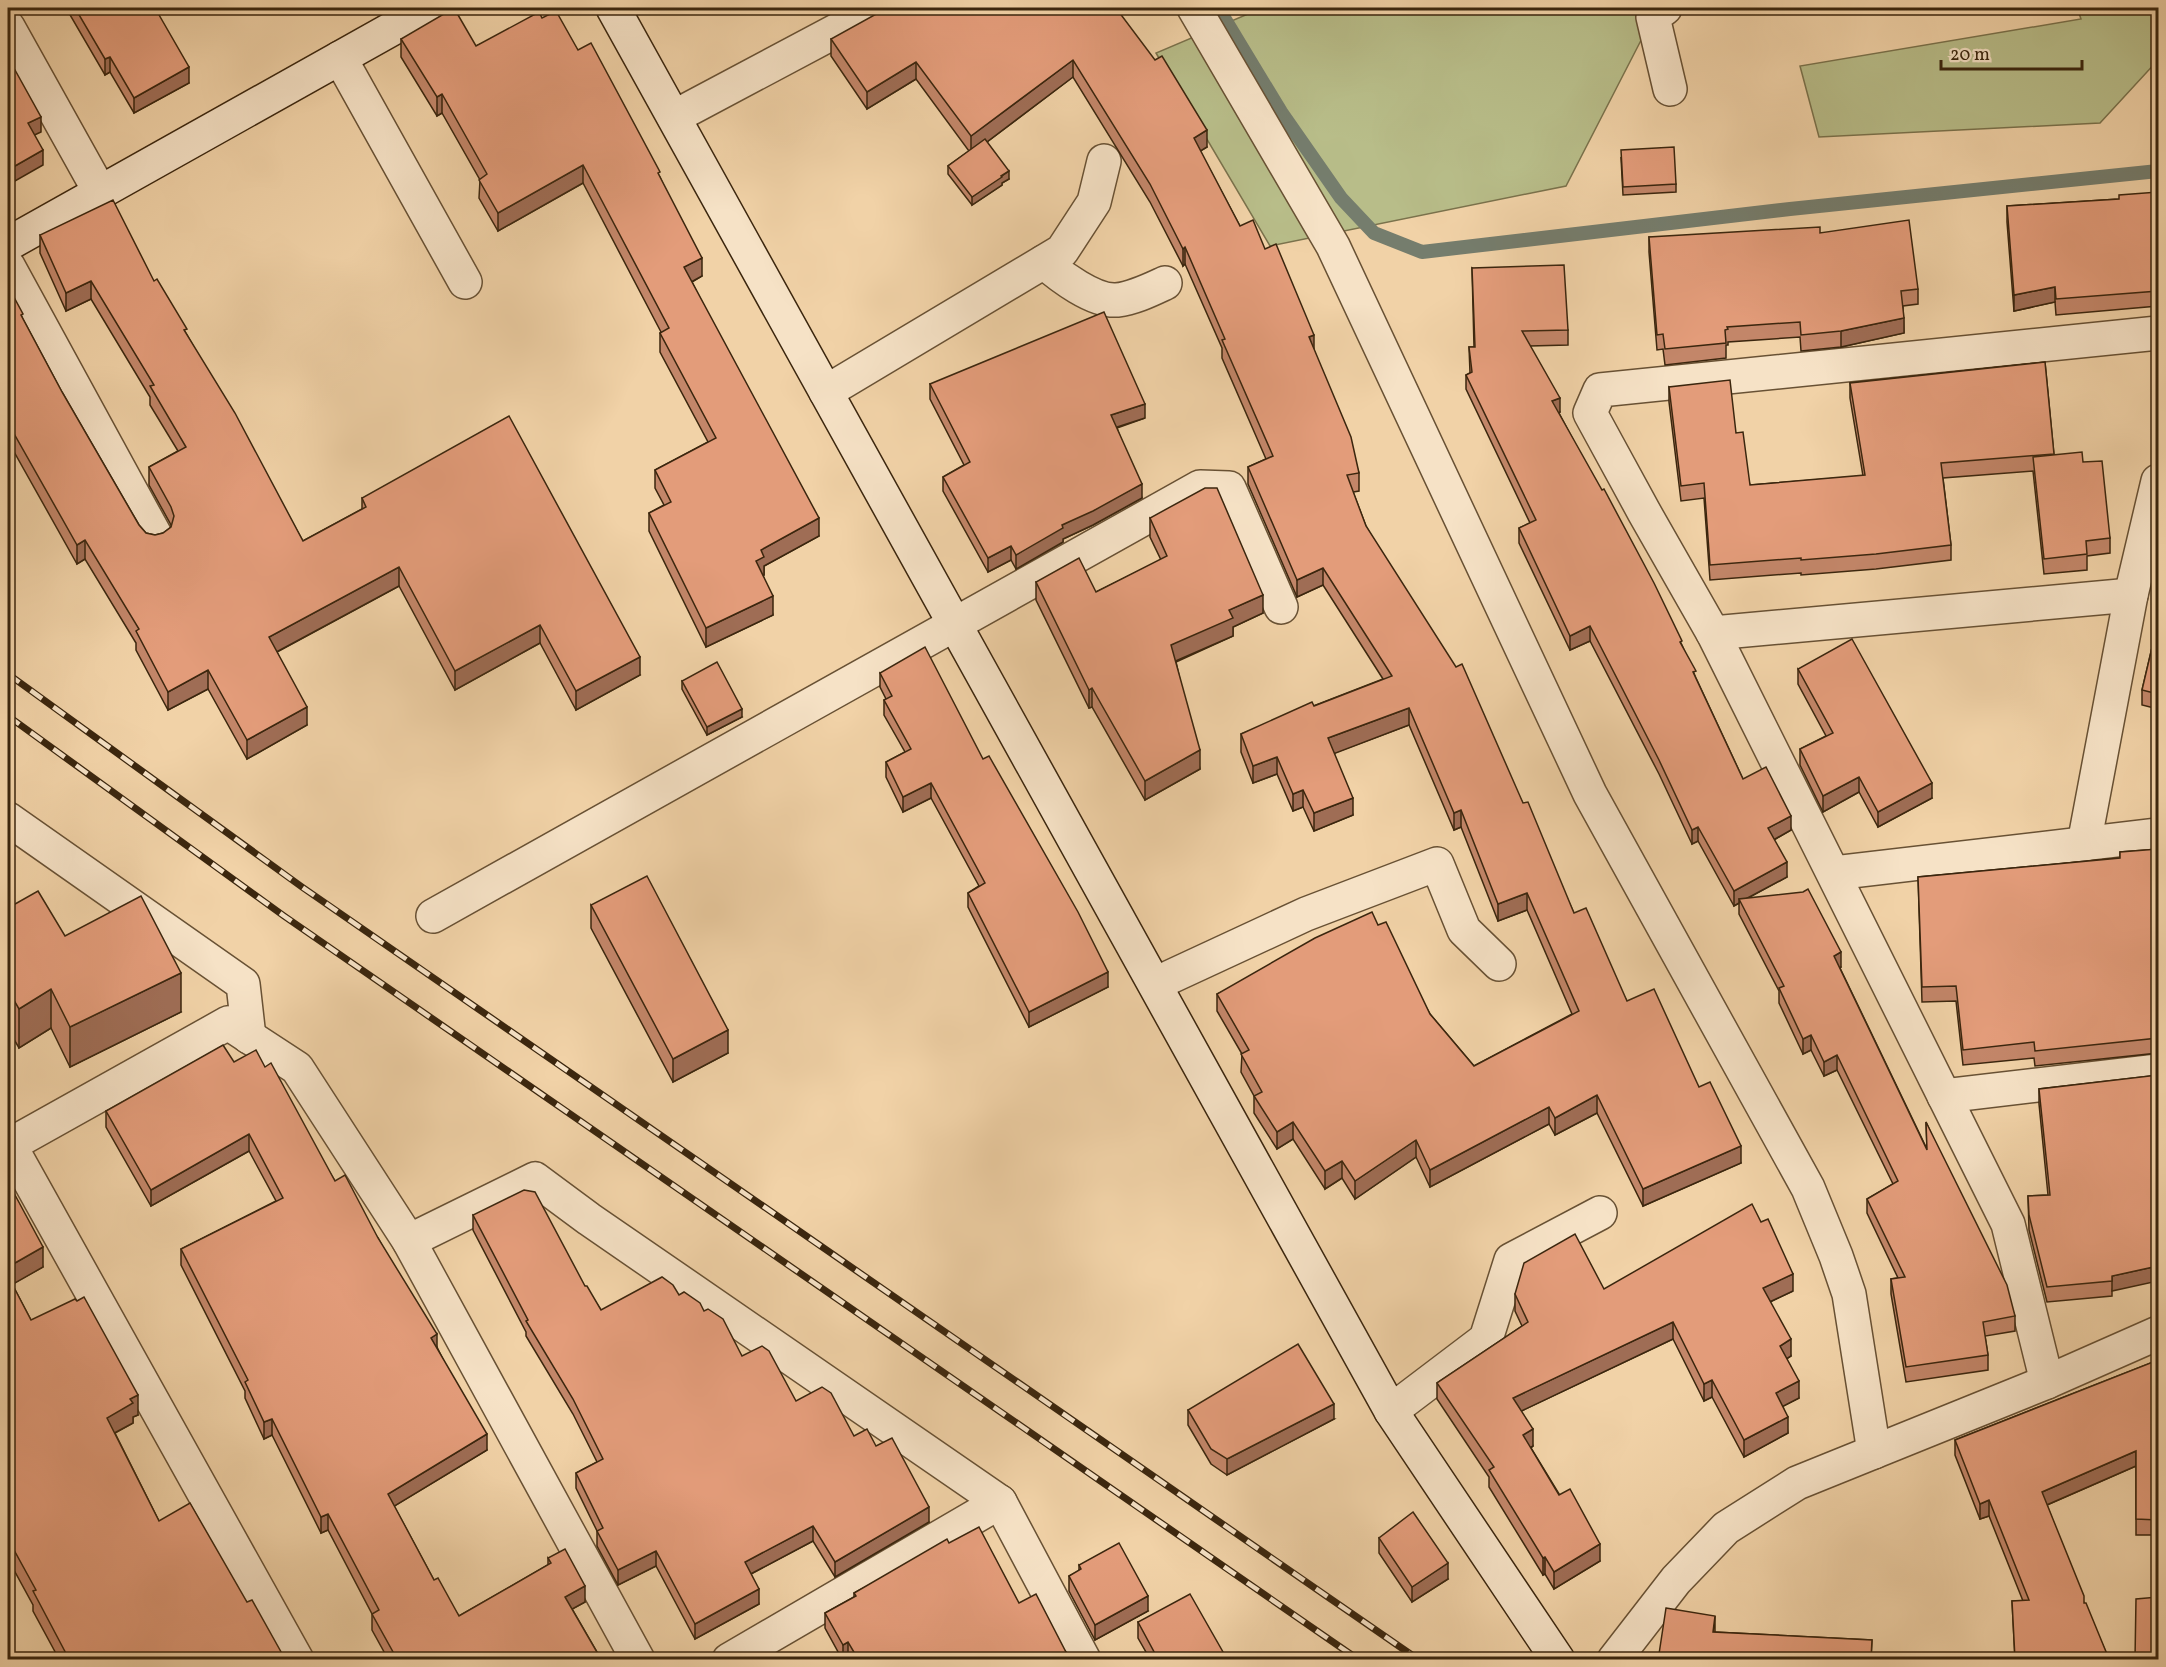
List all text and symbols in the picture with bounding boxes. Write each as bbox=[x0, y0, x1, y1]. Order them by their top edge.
scale bar bbox=[1941, 33, 2082, 71]
text: 20 m bbox=[1950, 43, 1990, 68]

